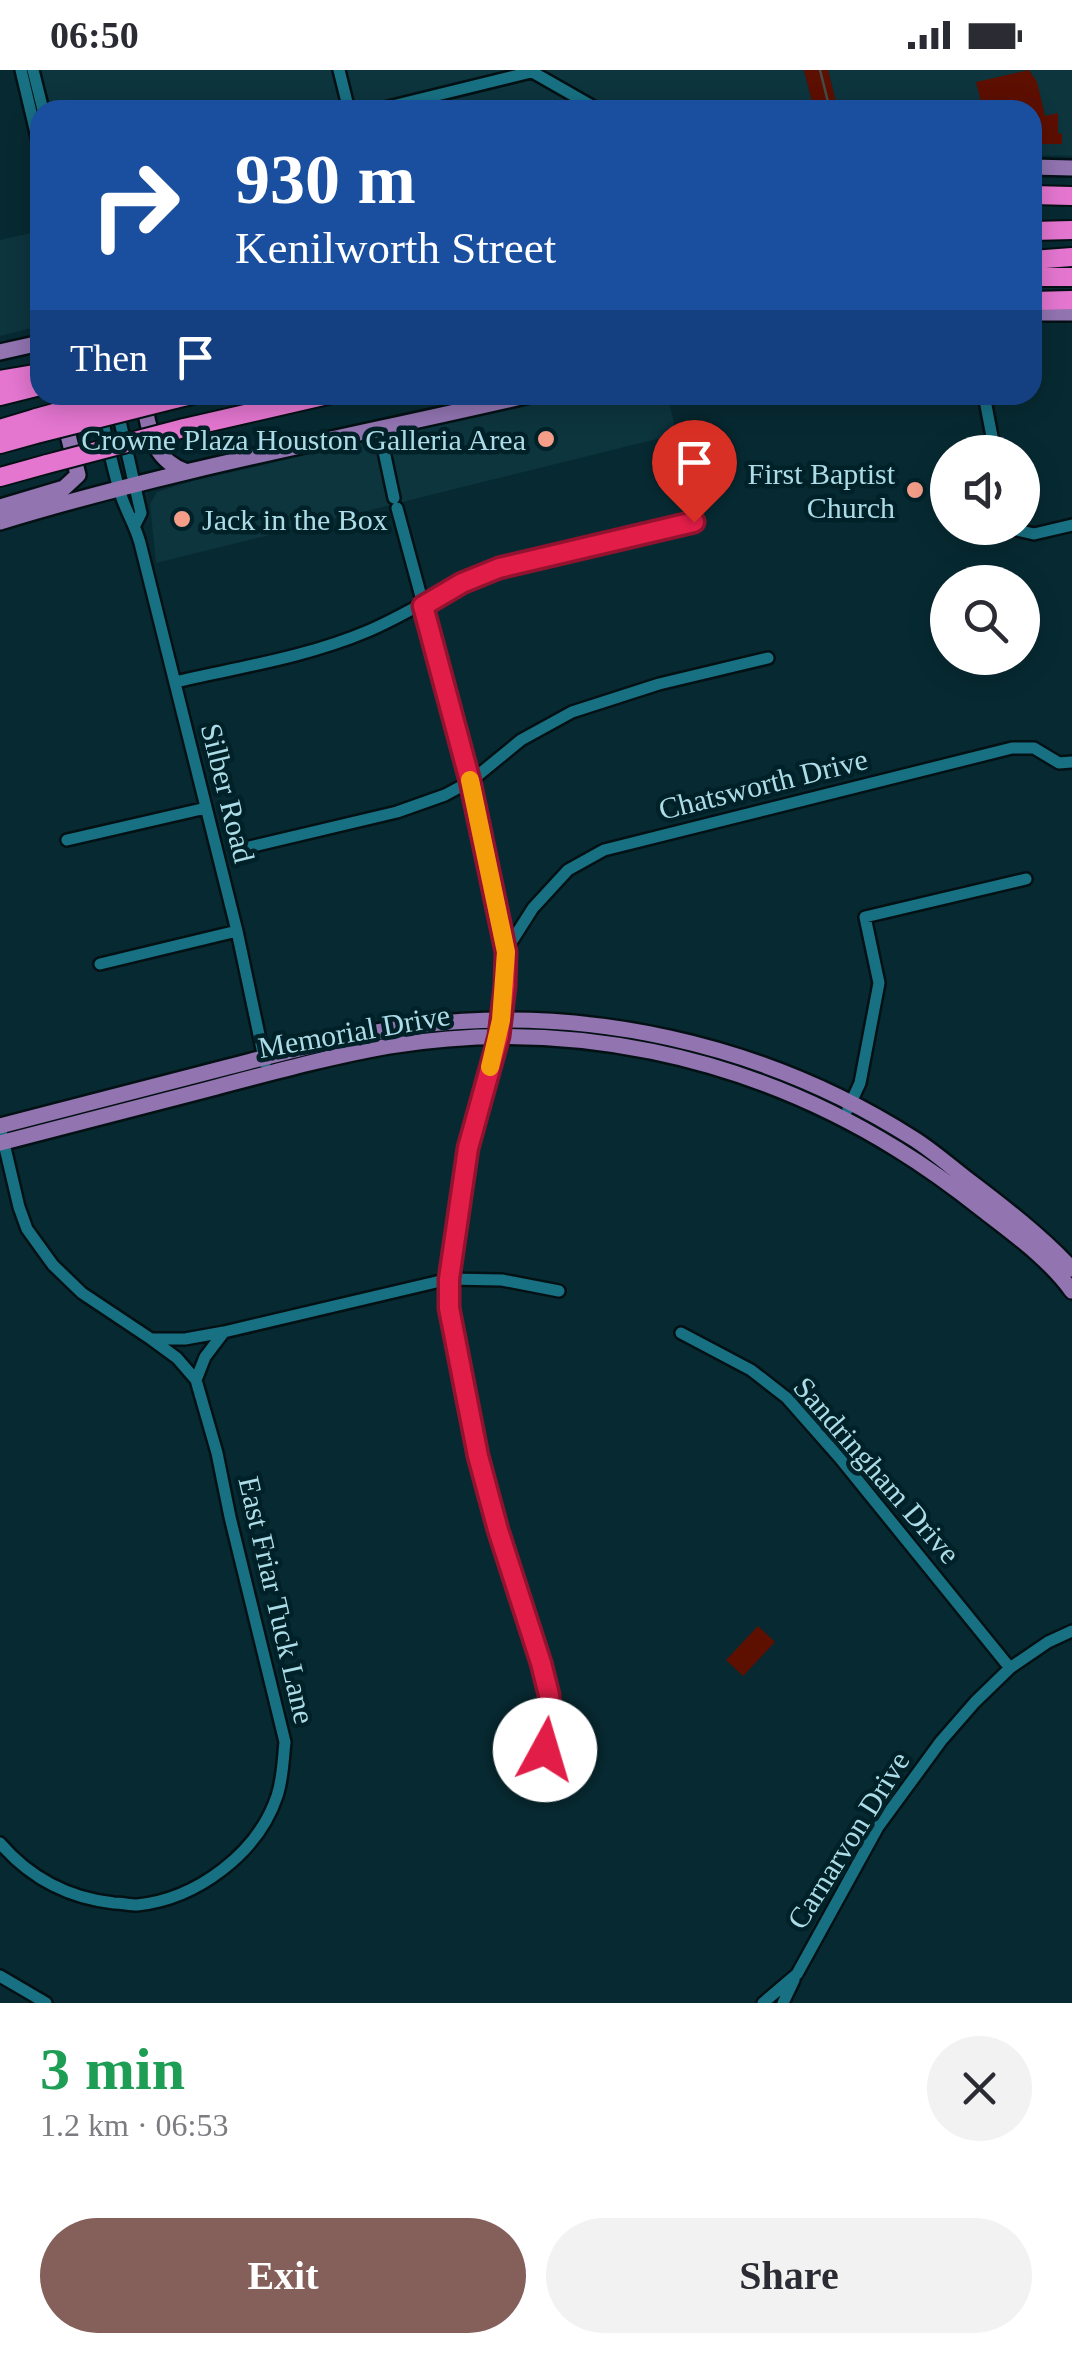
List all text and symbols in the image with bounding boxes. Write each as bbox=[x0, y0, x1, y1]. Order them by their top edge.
text: 06:50 bbox=[50, 14, 139, 56]
icon: right bbox=[70, 140, 200, 270]
text: 930 m bbox=[235, 141, 416, 218]
text: Kenilworth Street bbox=[235, 223, 556, 273]
icon: arrive bbox=[168, 330, 223, 385]
text: Then bbox=[70, 337, 148, 379]
pin bbox=[652, 420, 737, 523]
place label: Crowne Plaza Houston Galleria Area bbox=[81, 423, 526, 456]
marker: Crowne Plaza Houston Galleria Area bbox=[535, 428, 557, 450]
icon: arrive bbox=[667, 435, 722, 490]
map controls bbox=[930, 435, 1040, 675]
button: sound bbox=[930, 435, 1040, 545]
place label: First Baptist Church bbox=[747, 457, 896, 524]
marker: First Baptist Church bbox=[904, 479, 926, 501]
place label: Jack in the Box bbox=[202, 503, 388, 536]
marker: Jack in the Box bbox=[171, 508, 193, 530]
button: search bbox=[930, 565, 1040, 675]
street label: Silber Road bbox=[195, 720, 261, 866]
street label: Chatsworth Drive bbox=[655, 742, 871, 826]
street label: Memorial Drive bbox=[256, 998, 452, 1064]
street label: Sandringham Drive bbox=[787, 1370, 967, 1570]
street label: East Friar Tuck Lane bbox=[233, 1473, 321, 1727]
position arrow bbox=[493, 1698, 597, 1802]
street label: Carnarvon Drive bbox=[780, 1745, 916, 1935]
text: 3 min bbox=[40, 2036, 185, 2102]
button: close bbox=[927, 2036, 1032, 2141]
text: 1.2 km · 06:53 bbox=[40, 2107, 228, 2143]
button: Exit bbox=[40, 2218, 526, 2333]
button: Share bbox=[546, 2218, 1032, 2333]

